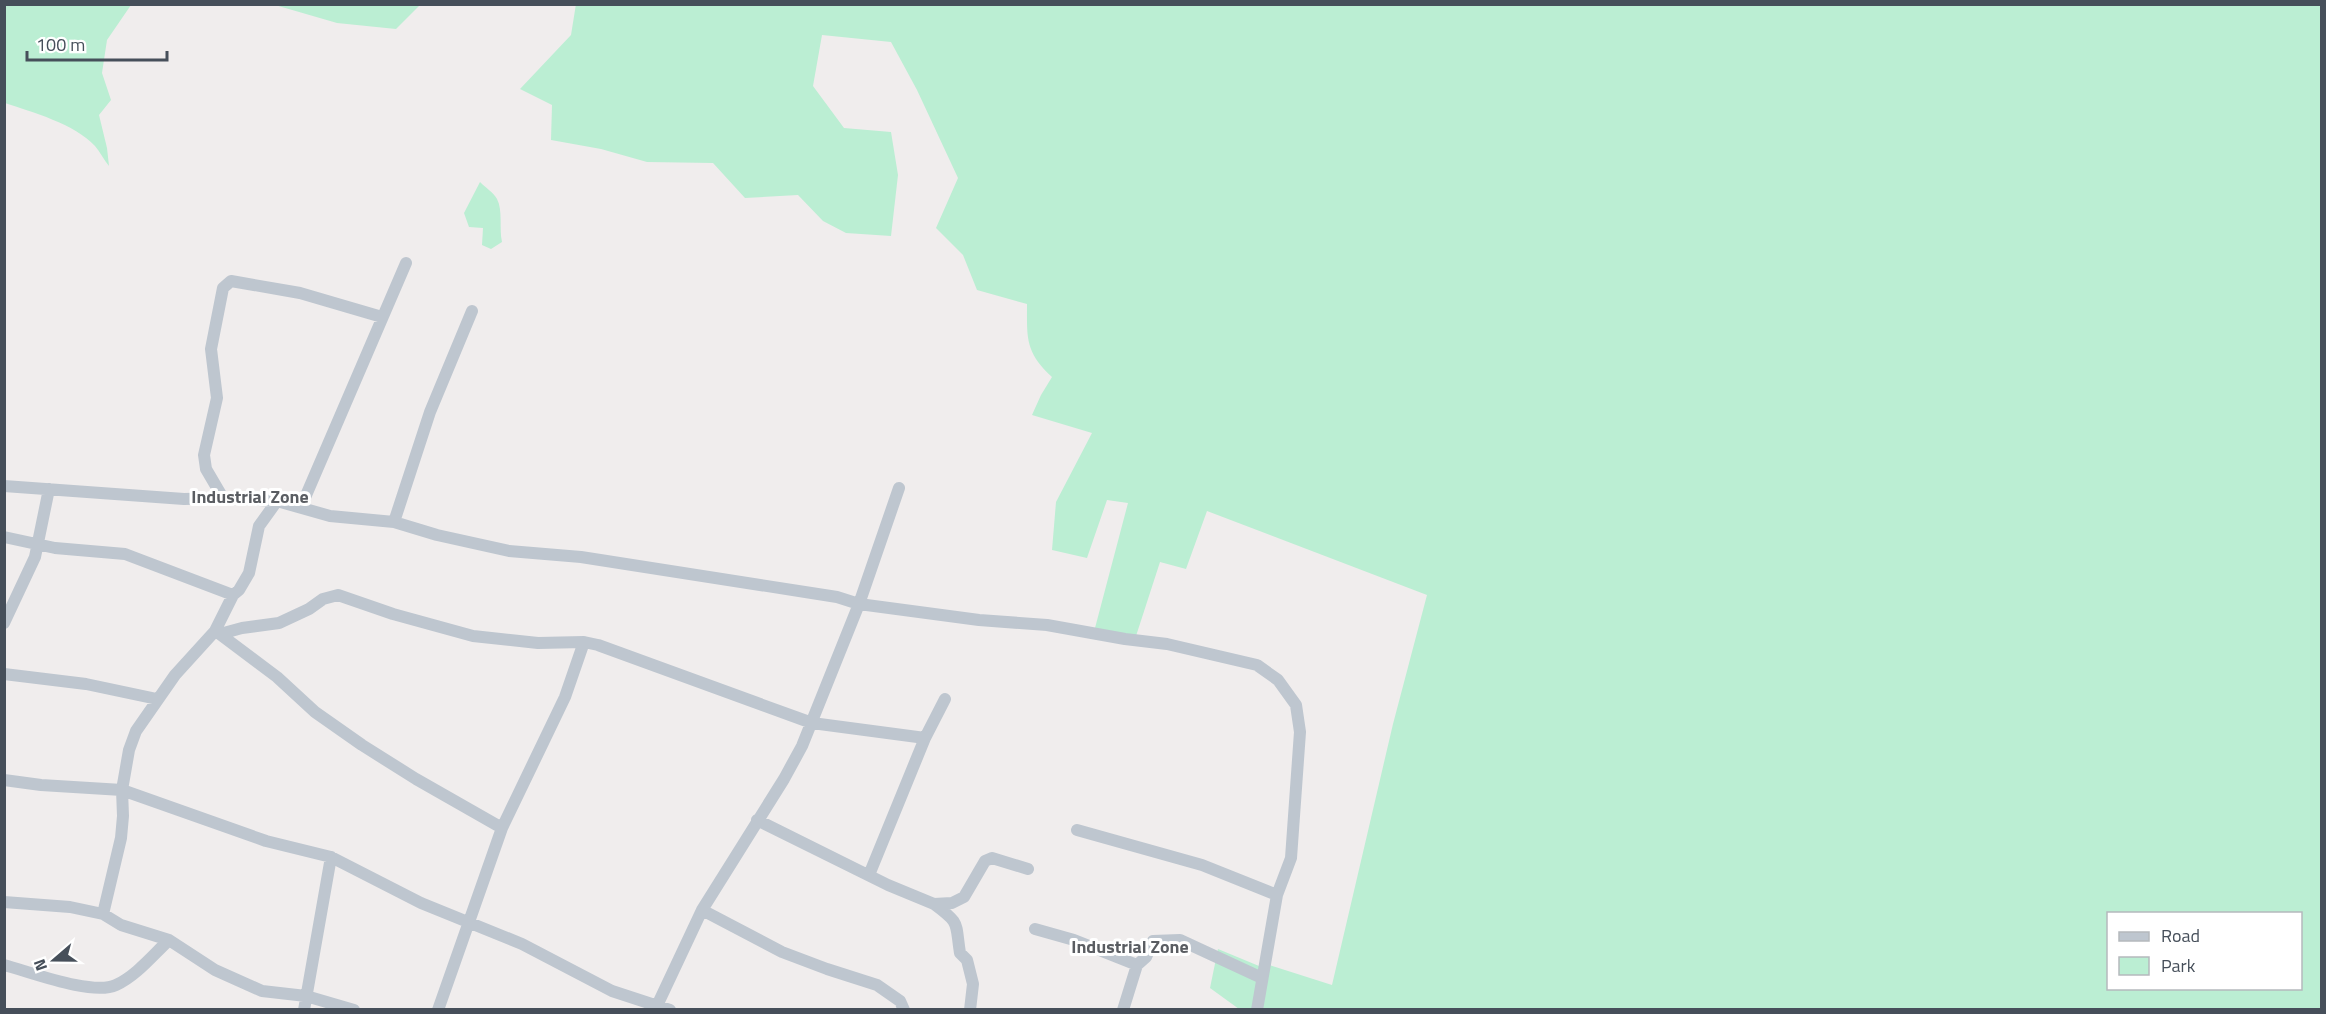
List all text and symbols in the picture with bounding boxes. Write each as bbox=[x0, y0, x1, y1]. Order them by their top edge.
scale bar bbox=[27, 24, 166, 62]
text: 100 m bbox=[36, 31, 85, 58]
district label: Industrial Zone bbox=[191, 483, 309, 510]
legend bbox=[2107, 912, 2302, 990]
text: Road bbox=[2161, 922, 2200, 949]
north arrow bbox=[24, 930, 84, 990]
district label: Industrial Zone bbox=[1071, 933, 1189, 960]
text: Park bbox=[2161, 952, 2196, 979]
text: N bbox=[27, 956, 53, 974]

